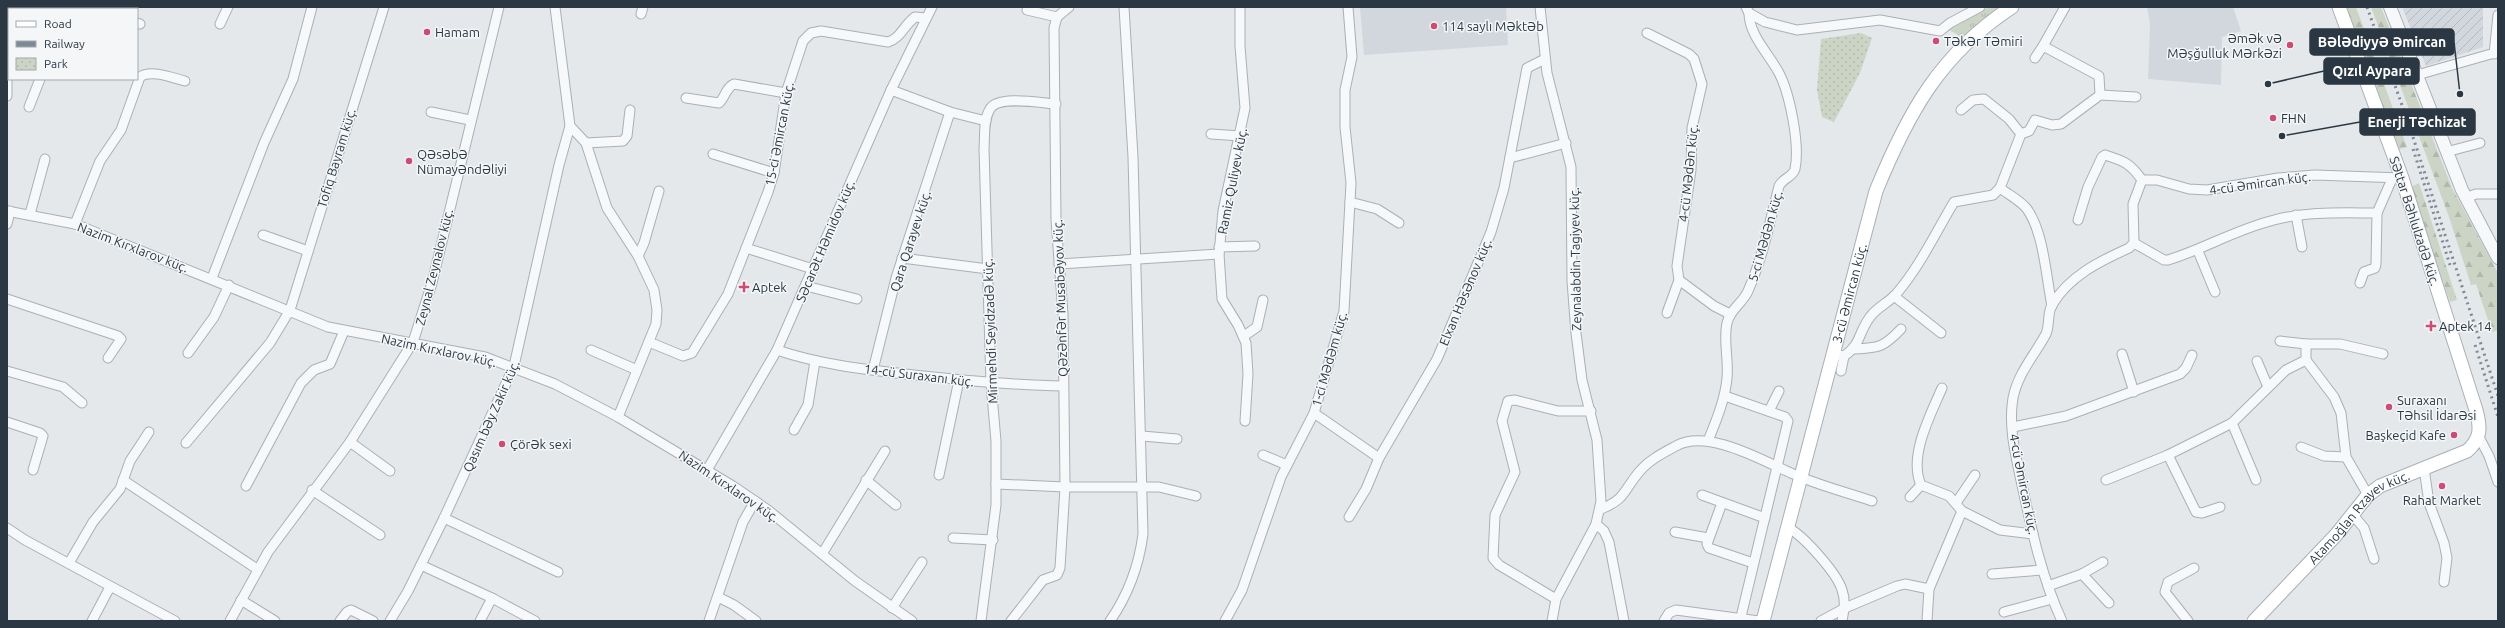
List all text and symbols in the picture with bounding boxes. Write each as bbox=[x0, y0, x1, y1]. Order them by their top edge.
legend bbox=[8, 8, 138, 80]
text: Road bbox=[44, 17, 72, 30]
place label: 114 saylı Məktəb bbox=[1442, 19, 1544, 33]
marker: 114 saylı Məktəb bbox=[1429, 21, 1439, 31]
place label: Hamam bbox=[435, 25, 480, 39]
marker: Hamam bbox=[422, 27, 432, 37]
callout: Bələdiyyə Əmircan bbox=[2310, 29, 2454, 55]
place label: Əmək və Məşğulluk Mərkəzi bbox=[2167, 31, 2282, 60]
place label: Təkər Təmiri bbox=[1944, 34, 2023, 48]
text: Bələdiyyə Əmircan bbox=[2318, 34, 2446, 50]
marker: Təkər Təmiri bbox=[1931, 36, 1941, 46]
text: Railway bbox=[44, 37, 85, 50]
marker: Əmək və Məşğulluk Mərkəzi bbox=[2285, 40, 2295, 50]
text: Park bbox=[44, 57, 68, 70]
callout: Qızıl Aypara bbox=[2324, 58, 2419, 84]
text: Qızıl Aypara bbox=[2332, 63, 2412, 79]
street label: 15-ci Əmircan küç. bbox=[762, 81, 796, 187]
street label: Tofiq Bayram küç. bbox=[314, 107, 358, 209]
callout: Enerji Təchizat bbox=[2360, 109, 2475, 135]
place label: FHN bbox=[2281, 111, 2306, 125]
marker: FHN bbox=[2268, 113, 2278, 123]
text: Enerji Təchizat bbox=[2367, 114, 2467, 130]
street label: 4-cü Mədən küç. bbox=[1676, 123, 1700, 223]
street label: Ramiz Quliyev küç. bbox=[1215, 127, 1250, 236]
place label: Qəsəbə Nümayəndəliyi bbox=[417, 147, 507, 176]
street label: Səttar Bəhlulzadə küç. bbox=[2387, 154, 2443, 288]
marker: Qəsəbə Nümayəndəliyi bbox=[404, 156, 414, 166]
street label: 4-cü Əmircan küç. bbox=[2208, 169, 2312, 197]
street label: Səcarət Həmidov küç. bbox=[793, 178, 857, 304]
street label: Zeynalabdin Tagiyev küç. bbox=[1567, 187, 1583, 331]
street label: Qara Qarayev küç. bbox=[887, 189, 934, 294]
street label: 5-ci Mədən küç. bbox=[1745, 189, 1785, 283]
street label: Zeynal Zeynalov küç. bbox=[413, 207, 455, 327]
street label: Nazim Kırxlarov küç. bbox=[76, 219, 190, 275]
street label: Qəzənfər Musabəyov küç. bbox=[1050, 219, 1071, 377]
street label: Elxan Həsənov küç. bbox=[1436, 236, 1494, 348]
street label: 3-cü Əmircan küç. bbox=[1829, 242, 1869, 344]
street label: Mirmehdi Seyidzadə küç. bbox=[980, 258, 1000, 404]
place label: Aptek bbox=[752, 280, 787, 294]
marker: Aptek bbox=[739, 282, 749, 292]
street label: 1-ci Mədəm küç. bbox=[1309, 310, 1349, 408]
place label: Aptek 14 bbox=[2439, 319, 2492, 333]
marker: Aptek 14 bbox=[2426, 321, 2436, 331]
street label: Nazim Kırxlarov küç. bbox=[380, 331, 498, 369]
street label: Qasım bəy Zakir küç. bbox=[460, 358, 523, 474]
street label: 14-cü Suraxanı küç. bbox=[863, 361, 975, 389]
place label: Suraxanı Təhsil İdarəsi bbox=[2397, 393, 2476, 422]
marker: Suraxanı Təhsil İdarəsi bbox=[2384, 402, 2394, 412]
place label: Başkeçid Kafe bbox=[2365, 428, 2446, 442]
marker: Başkeçid Kafe bbox=[2449, 430, 2459, 440]
street label: 4-cü Əmircan küç. bbox=[2007, 432, 2041, 536]
place label: Çörək sexi bbox=[510, 437, 572, 451]
marker: Çörək sexi bbox=[497, 439, 507, 449]
street label: Nazim Kırxlarov küç. bbox=[676, 447, 782, 525]
street label: Atamoğlan Rzayev küç. bbox=[2305, 468, 2411, 567]
marker: Rahat Market bbox=[2437, 481, 2447, 491]
place label: Rahat Market bbox=[2403, 493, 2481, 507]

